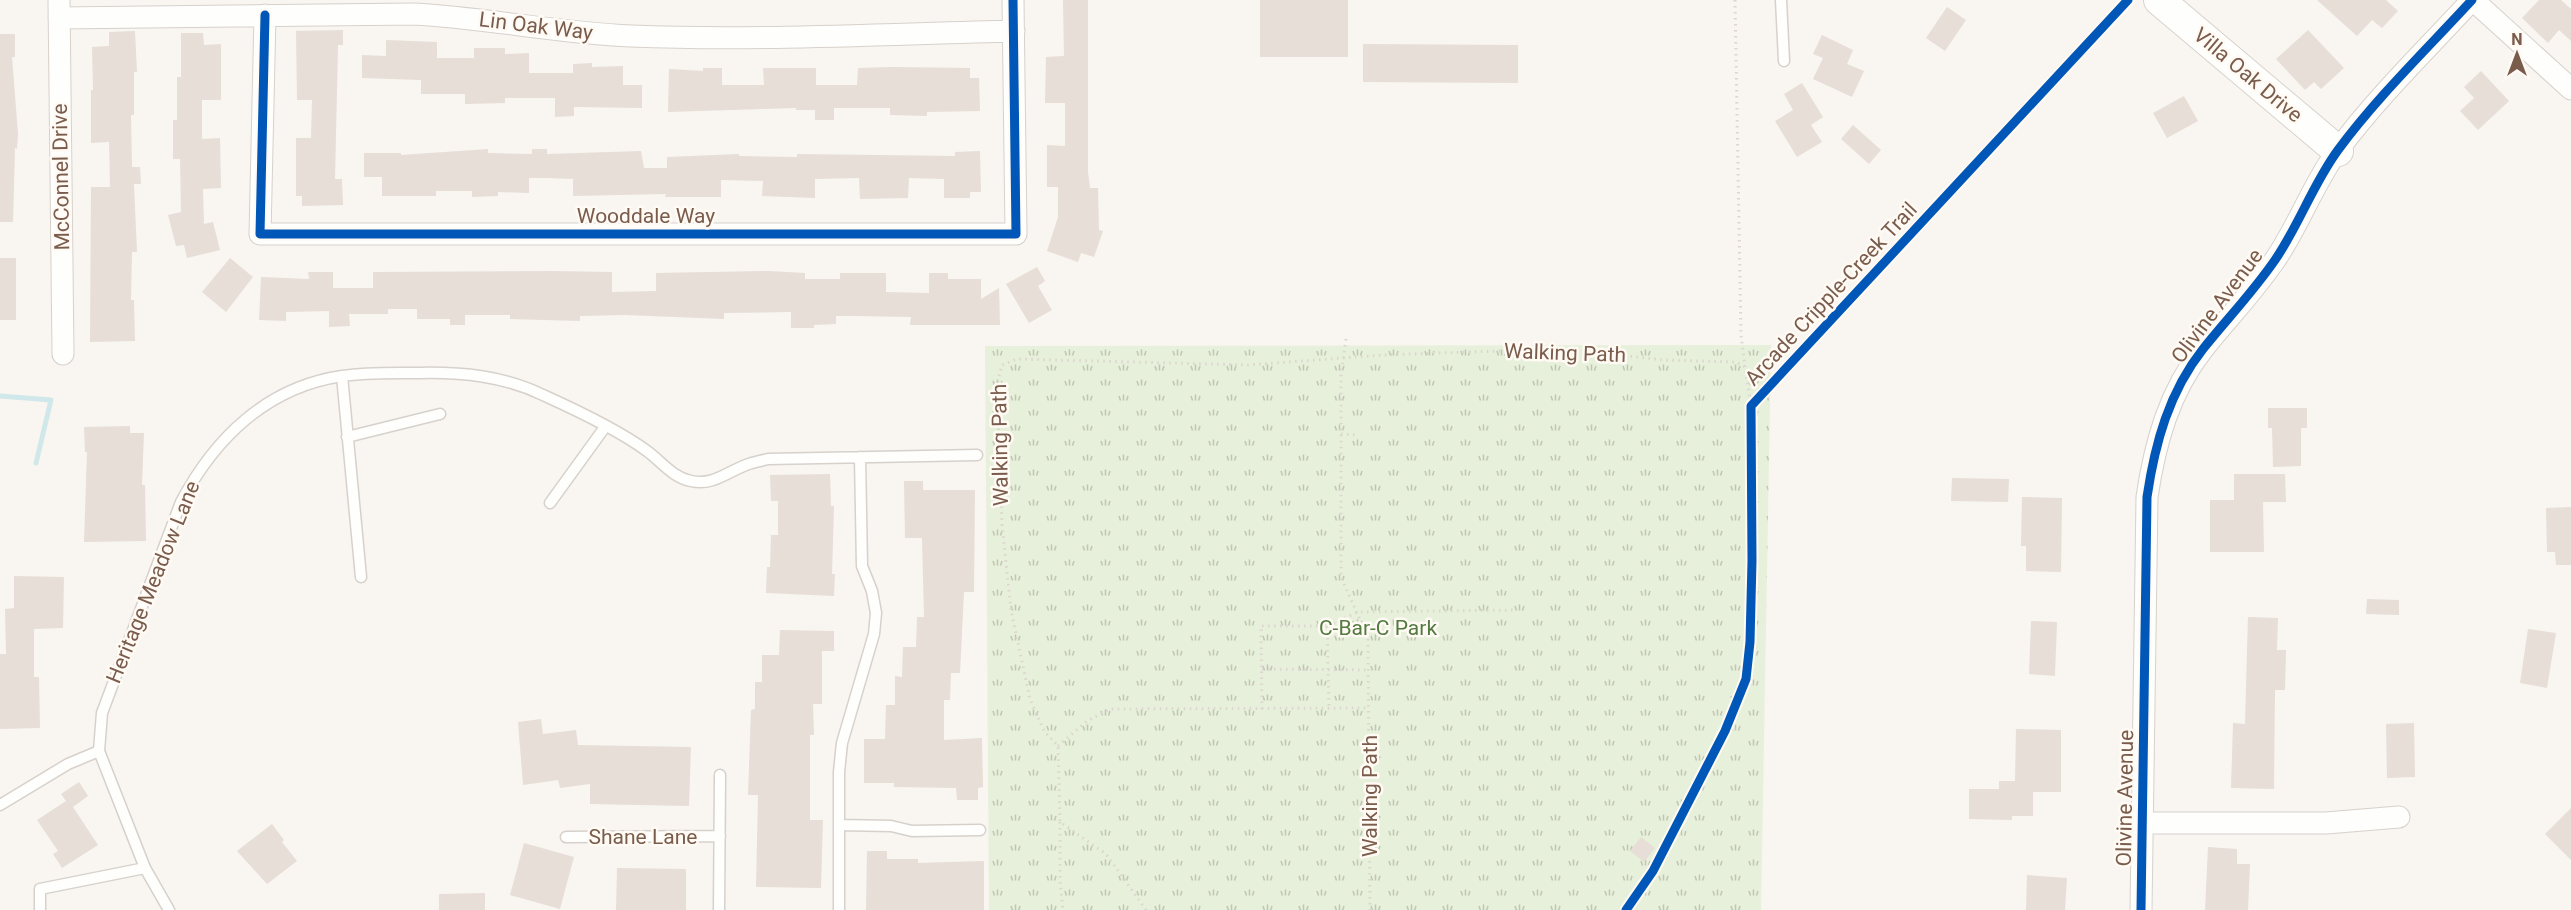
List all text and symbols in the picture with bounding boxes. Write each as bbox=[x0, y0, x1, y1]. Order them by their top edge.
street label: Lin Oak Way bbox=[478, 7, 594, 45]
street label: Villa Oak Drive bbox=[2189, 23, 2307, 127]
north arrow bbox=[2487, 24, 2547, 84]
text: N bbox=[2511, 30, 2523, 49]
street label: McConnel Drive bbox=[48, 103, 74, 251]
street label: Arcade Cripple-Creek Trail bbox=[1740, 198, 1922, 390]
street label: Wooddale Way bbox=[577, 204, 715, 228]
street label: Olivine Avenue bbox=[2166, 244, 2268, 368]
street label: Walking Path bbox=[1504, 339, 1626, 367]
street label: Walking Path bbox=[987, 384, 1013, 506]
street label: Heritage Meadow Lane bbox=[101, 477, 205, 687]
park label: C-Bar-C Park bbox=[1319, 616, 1437, 640]
street label: Olivine Avenue bbox=[2112, 730, 2138, 866]
street label: Walking Path bbox=[1358, 735, 1382, 857]
street label: Shane Lane bbox=[589, 825, 697, 849]

